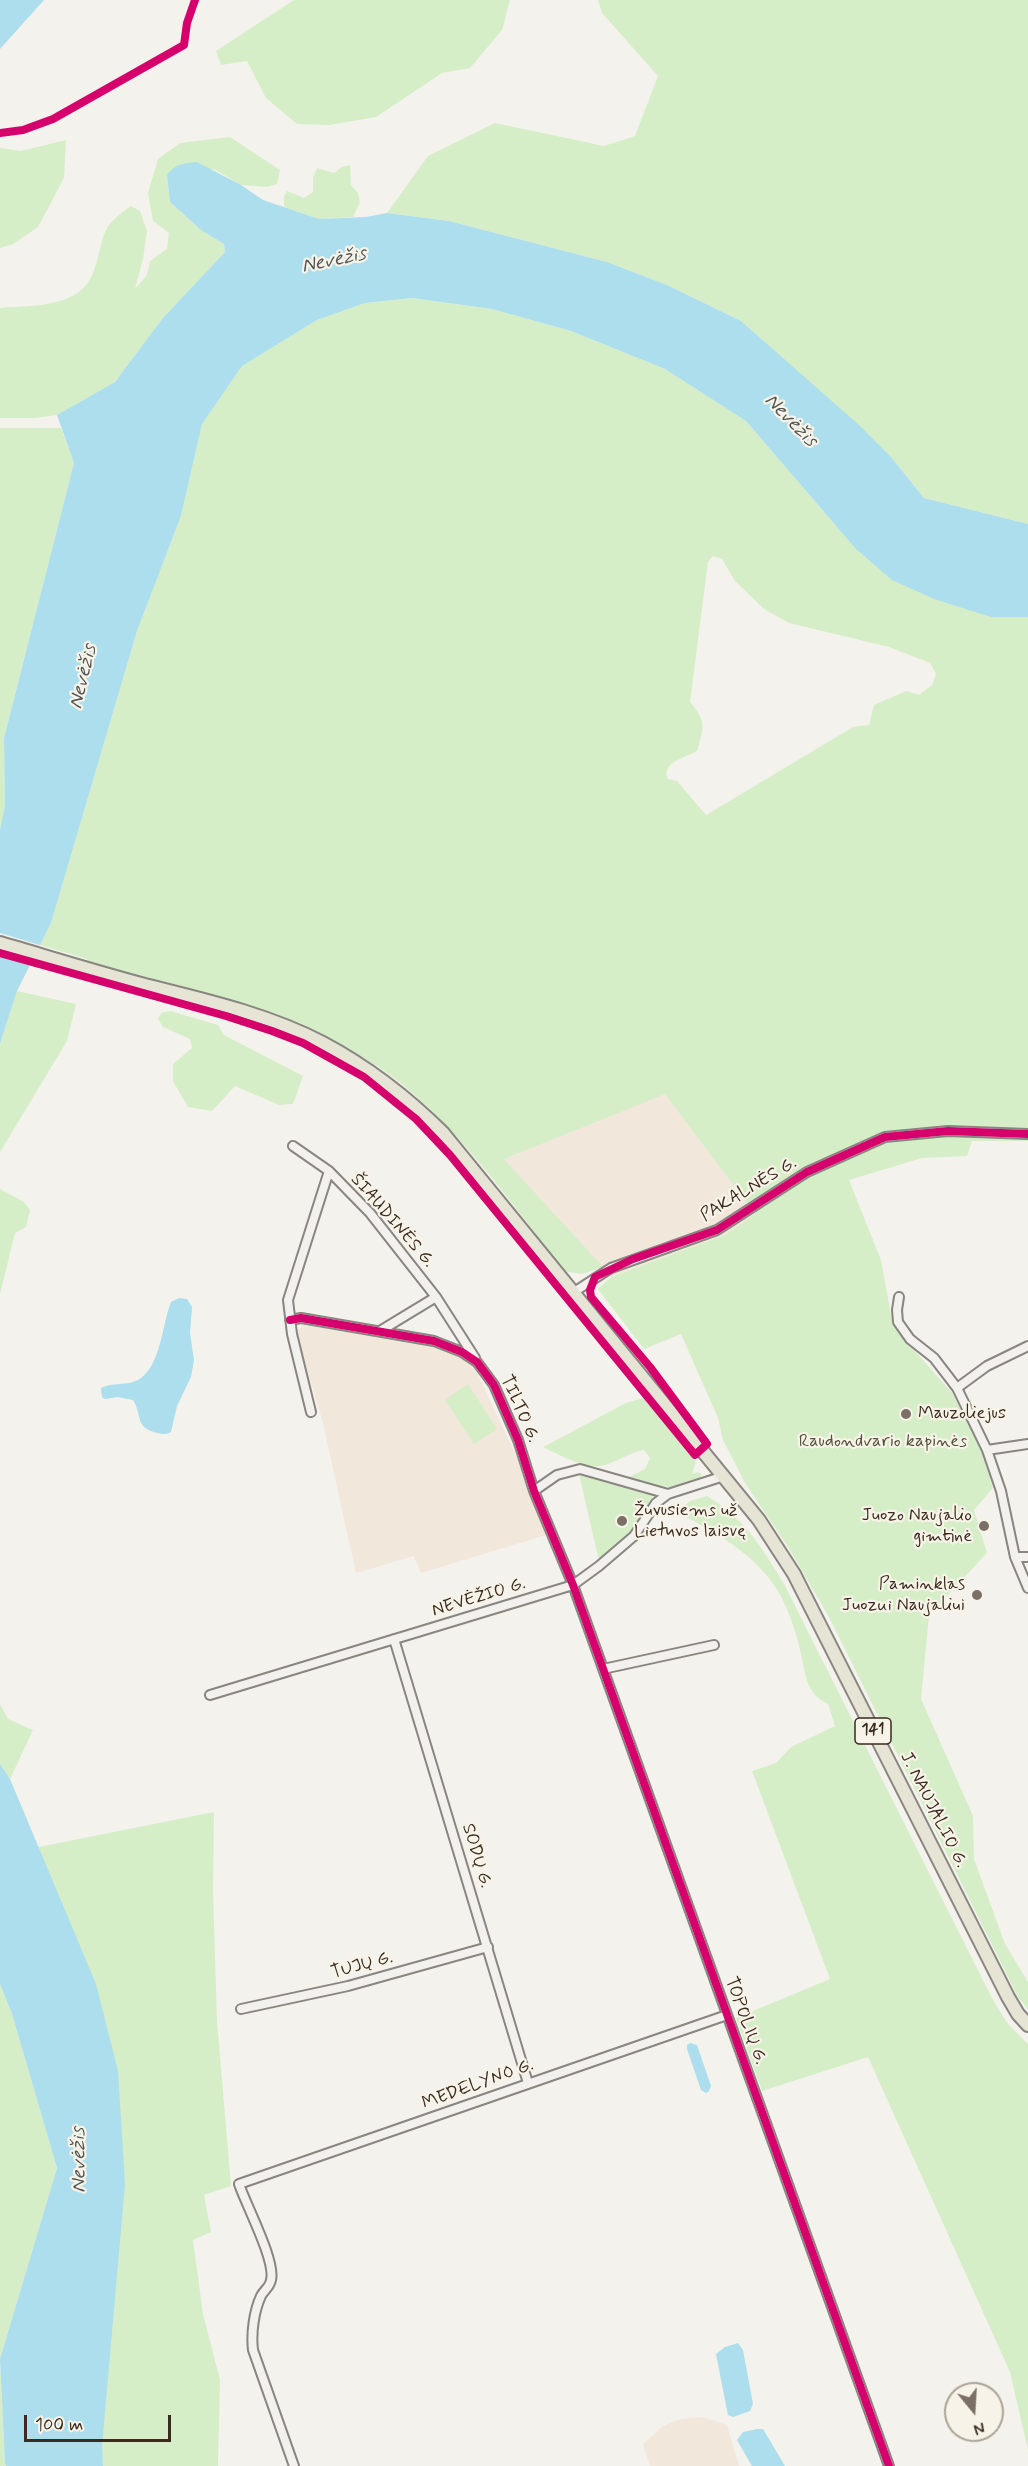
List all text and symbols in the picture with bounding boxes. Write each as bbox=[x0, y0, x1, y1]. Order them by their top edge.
water label: Nevėžis bbox=[300, 242, 368, 280]
water label: Nevėžis bbox=[758, 389, 822, 453]
water label: Nevėžis bbox=[65, 642, 103, 712]
street label: PAKALNĖS G. bbox=[697, 1153, 801, 1227]
street label: ŠIAUDINĖS G. bbox=[345, 1170, 439, 1272]
street label: TILTO G. bbox=[495, 1372, 543, 1446]
place label: Mauzoliejus bbox=[918, 1403, 1006, 1425]
marker: Mauzoliejus bbox=[899, 1407, 913, 1421]
park label: Raudondvario kapinės bbox=[799, 1431, 967, 1453]
place label: Žuvusiems už Lietuvos laisvę bbox=[634, 1500, 746, 1543]
place label: Juozo Naujalio gimtinė bbox=[861, 1505, 972, 1547]
marker: Žuvusiems už Lietuvos laisvę bbox=[615, 1514, 629, 1528]
marker: Juozo Naujalio gimtinė bbox=[977, 1519, 991, 1533]
street label: NEVĖŽIO G. bbox=[430, 1574, 528, 1622]
place label: Paminklas Juozui Naujaliui bbox=[842, 1574, 965, 1616]
marker: Paminklas Juozui Naujaliui bbox=[970, 1588, 984, 1602]
road number: 141 bbox=[855, 1718, 891, 1744]
street label: J. NAUJALIO G. bbox=[895, 1749, 971, 1871]
street label: SODŲ G. bbox=[456, 1821, 496, 1891]
street label: TUJŲ G. bbox=[329, 1947, 395, 1985]
street label: TOPOLIŲ G. bbox=[719, 1974, 771, 2068]
street label: MEDELYNO G. bbox=[419, 2055, 537, 2115]
water label: Nevėžis bbox=[67, 2127, 93, 2193]
north arrow bbox=[944, 2382, 1004, 2442]
scale bar bbox=[27, 2403, 174, 2441]
text: 100 m bbox=[35, 2413, 83, 2437]
text: N bbox=[971, 2416, 987, 2439]

